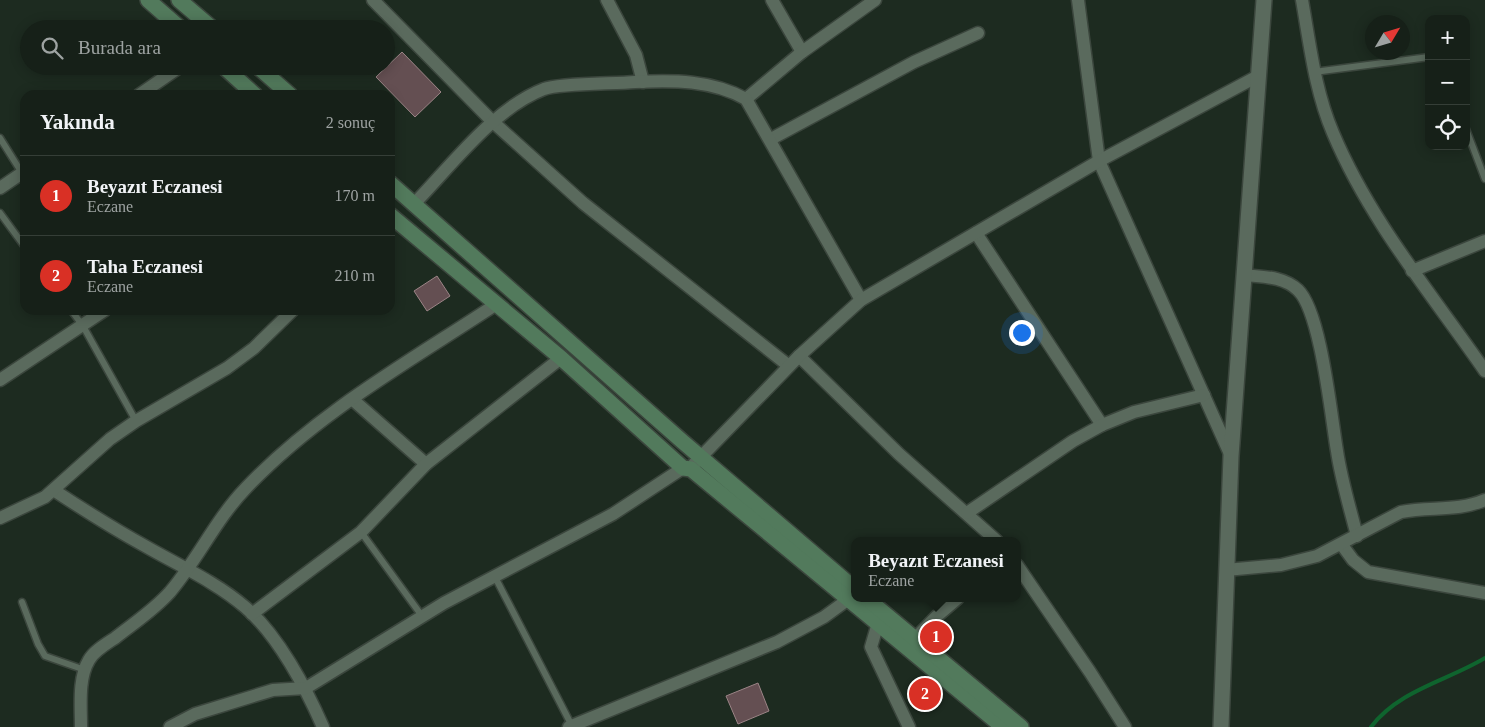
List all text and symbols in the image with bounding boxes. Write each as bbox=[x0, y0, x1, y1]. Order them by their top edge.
north arrow bbox=[1365, 15, 1410, 60]
map controls bbox=[1425, 15, 1470, 150]
button: + bbox=[1425, 15, 1470, 60]
search box bbox=[20, 20, 395, 75]
icon: search bbox=[38, 34, 66, 62]
text: Burada ara bbox=[78, 37, 161, 58]
button: − bbox=[1425, 60, 1470, 105]
button: locate bbox=[1425, 105, 1470, 150]
text: Yakında bbox=[40, 110, 115, 134]
text: 2 sonuç bbox=[326, 114, 375, 131]
text: Beyazıt Eczanesi bbox=[87, 176, 223, 197]
text: 1 bbox=[52, 187, 60, 204]
text: 170 m bbox=[335, 187, 375, 204]
text: Eczane bbox=[87, 198, 133, 215]
text: Taha Eczanesi bbox=[87, 256, 203, 277]
text: 2 bbox=[52, 267, 60, 284]
text: 210 m bbox=[335, 267, 375, 284]
text: Eczane bbox=[87, 278, 133, 295]
your location bbox=[1009, 320, 1035, 346]
popup bbox=[851, 537, 1021, 602]
text: Beyazıt Eczanesi bbox=[868, 550, 1004, 571]
text: Eczane bbox=[868, 572, 914, 589]
pin: 1 bbox=[920, 618, 952, 656]
pin: 2 bbox=[909, 675, 941, 713]

